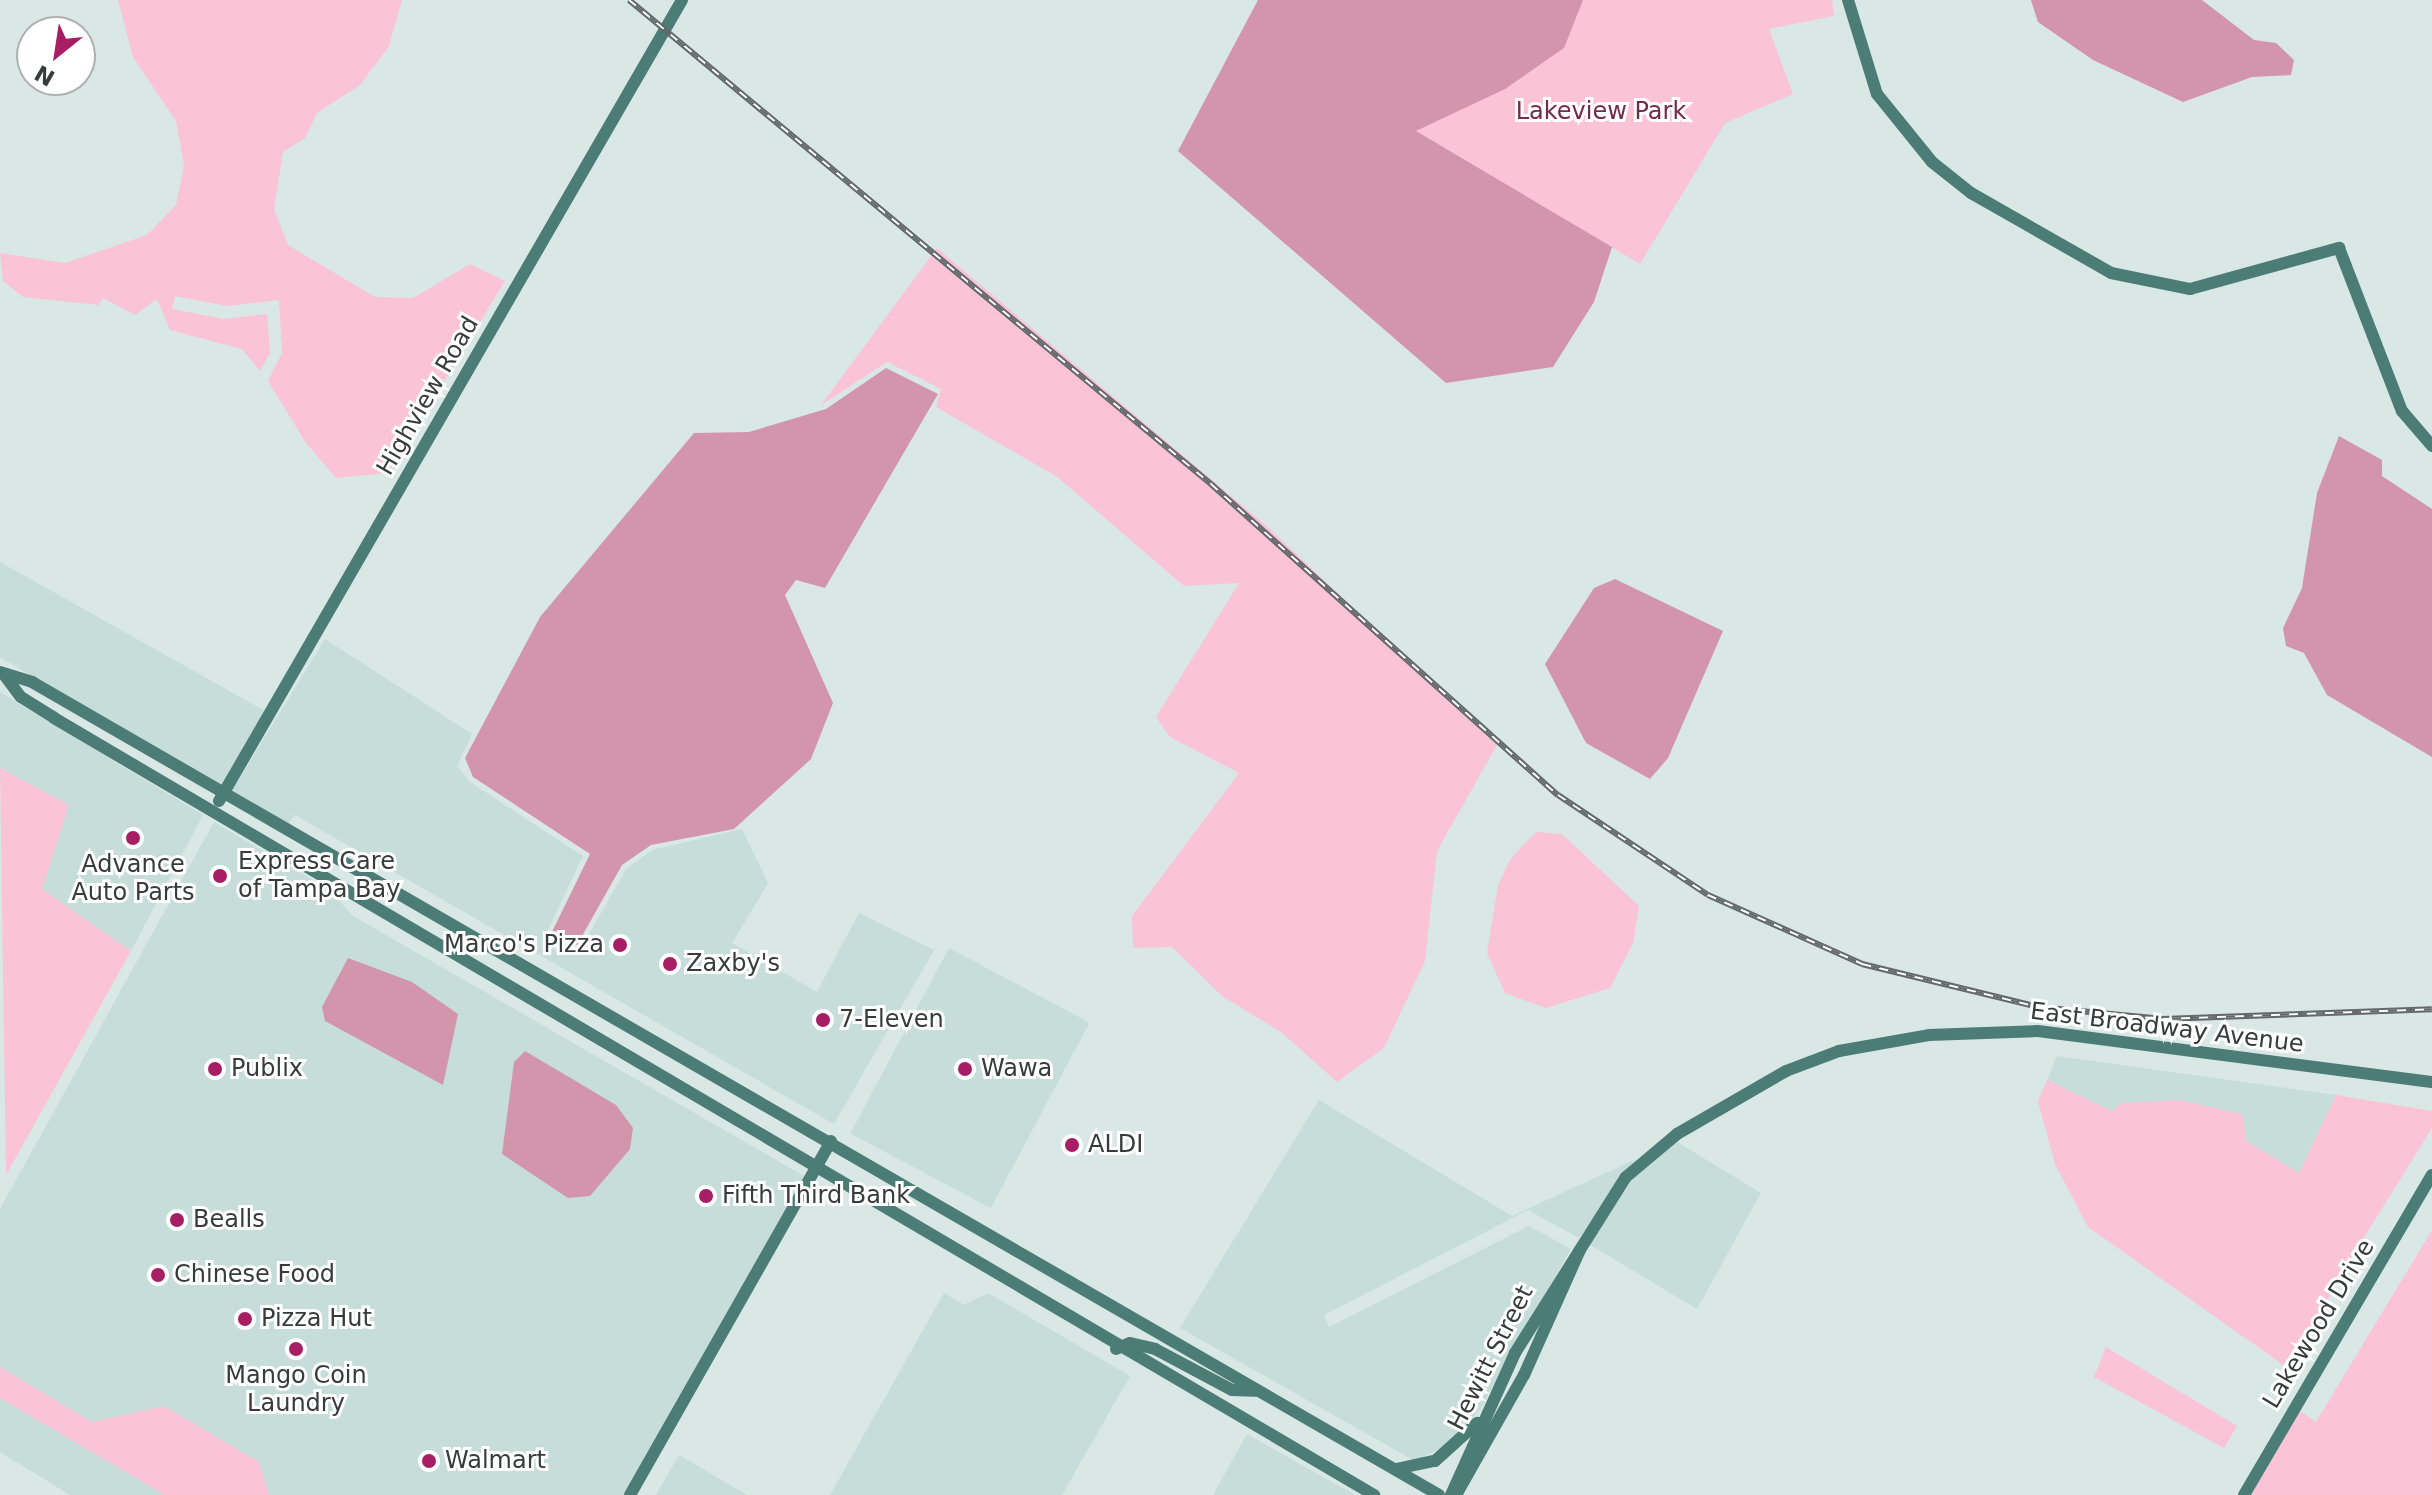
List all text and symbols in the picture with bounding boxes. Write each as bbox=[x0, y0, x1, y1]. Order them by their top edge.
north arrow bbox=[16, 16, 96, 96]
text: N bbox=[31, 60, 59, 91]
park label: Lakeview Park bbox=[1516, 98, 1686, 126]
street label: Highview Road bbox=[371, 312, 485, 480]
marker: Advance Auto Parts bbox=[124, 829, 142, 847]
place label: Express Care of Tampa Bay bbox=[238, 848, 400, 904]
place label: Advance Auto Parts bbox=[71, 851, 195, 907]
marker: Express Care of Tampa Bay bbox=[209, 865, 231, 887]
place label: Marco's Pizza bbox=[444, 931, 604, 959]
marker: Marco's Pizza bbox=[611, 936, 629, 954]
place label: Zaxby's bbox=[686, 950, 780, 978]
marker: Zaxby's bbox=[661, 955, 679, 973]
street label: East Broadway Avenue bbox=[2029, 997, 2305, 1059]
place label: 7-Eleven bbox=[839, 1006, 944, 1034]
marker: 7-Eleven bbox=[814, 1011, 832, 1029]
place label: Publix bbox=[231, 1055, 303, 1083]
place label: Wawa bbox=[981, 1055, 1052, 1083]
marker: Publix bbox=[206, 1060, 224, 1078]
marker: Wawa bbox=[956, 1060, 974, 1078]
place label: ALDI bbox=[1088, 1131, 1143, 1159]
marker: ALDI bbox=[1063, 1136, 1081, 1154]
place label: Fifth Third Bank bbox=[722, 1182, 910, 1210]
marker: Fifth Third Bank bbox=[697, 1187, 715, 1205]
place label: Bealls bbox=[193, 1206, 265, 1234]
marker: Bealls bbox=[168, 1211, 186, 1229]
street label: Lakewood Drive bbox=[2257, 1234, 2381, 1414]
place label: Chinese Food bbox=[174, 1261, 335, 1289]
marker: Chinese Food bbox=[149, 1266, 167, 1284]
street label: Hewitt Street bbox=[1442, 1281, 1540, 1435]
place label: Pizza Hut bbox=[261, 1305, 372, 1333]
marker: Pizza Hut bbox=[236, 1310, 254, 1328]
marker: Mango Coin Laundry bbox=[287, 1340, 305, 1358]
place label: Mango Coin Laundry bbox=[225, 1362, 367, 1418]
place label: Walmart bbox=[445, 1447, 546, 1475]
marker: Walmart bbox=[420, 1452, 438, 1470]

